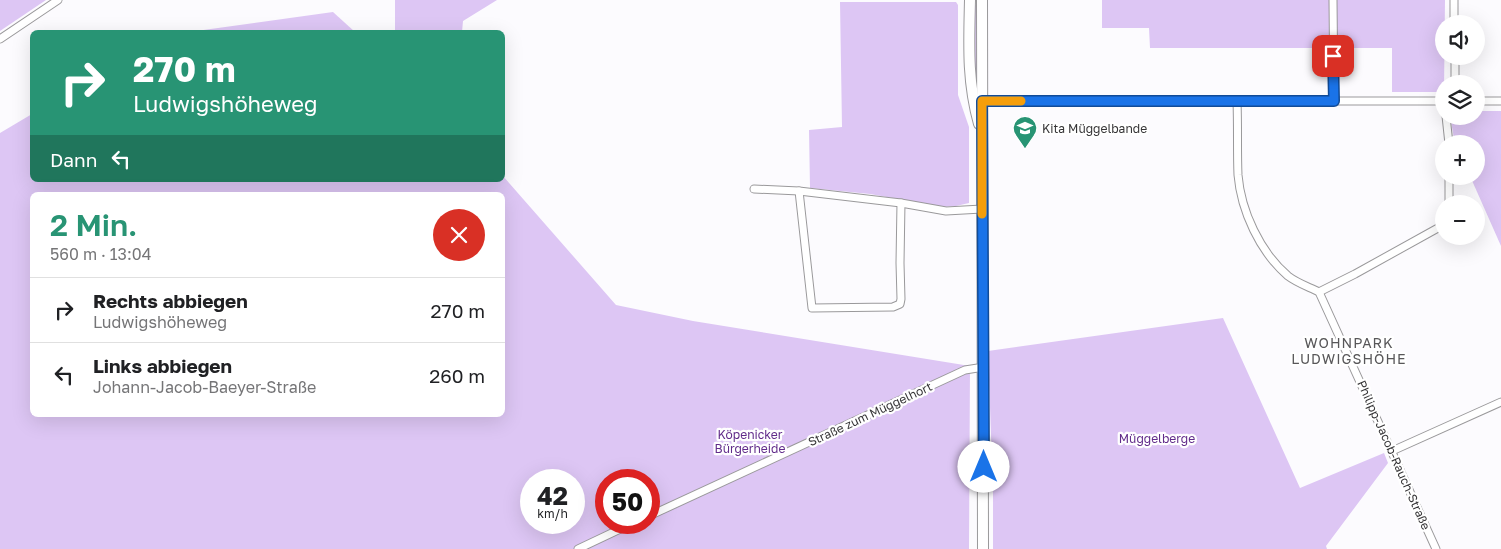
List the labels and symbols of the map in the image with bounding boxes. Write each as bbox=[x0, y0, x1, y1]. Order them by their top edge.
pin bbox=[1312, 35, 1354, 77]
school or university icon: Kita Müggelbande bbox=[1012, 115, 1038, 149]
place label: Kita Müggelbande bbox=[1042, 121, 1147, 136]
district label: WOHNPARK LUDWIGSHÖHE bbox=[1291, 334, 1407, 367]
street label: Philipp-Jacob-Rauch-Straße bbox=[1354, 378, 1434, 532]
street label: Straße zum Müggelhort bbox=[806, 379, 934, 449]
park label: Köpenicker Bürgerheide bbox=[715, 427, 785, 456]
park label: Müggelberge bbox=[1119, 431, 1195, 446]
position arrow bbox=[957, 440, 1009, 492]
speed limit sign: 50 bbox=[595, 469, 660, 534]

